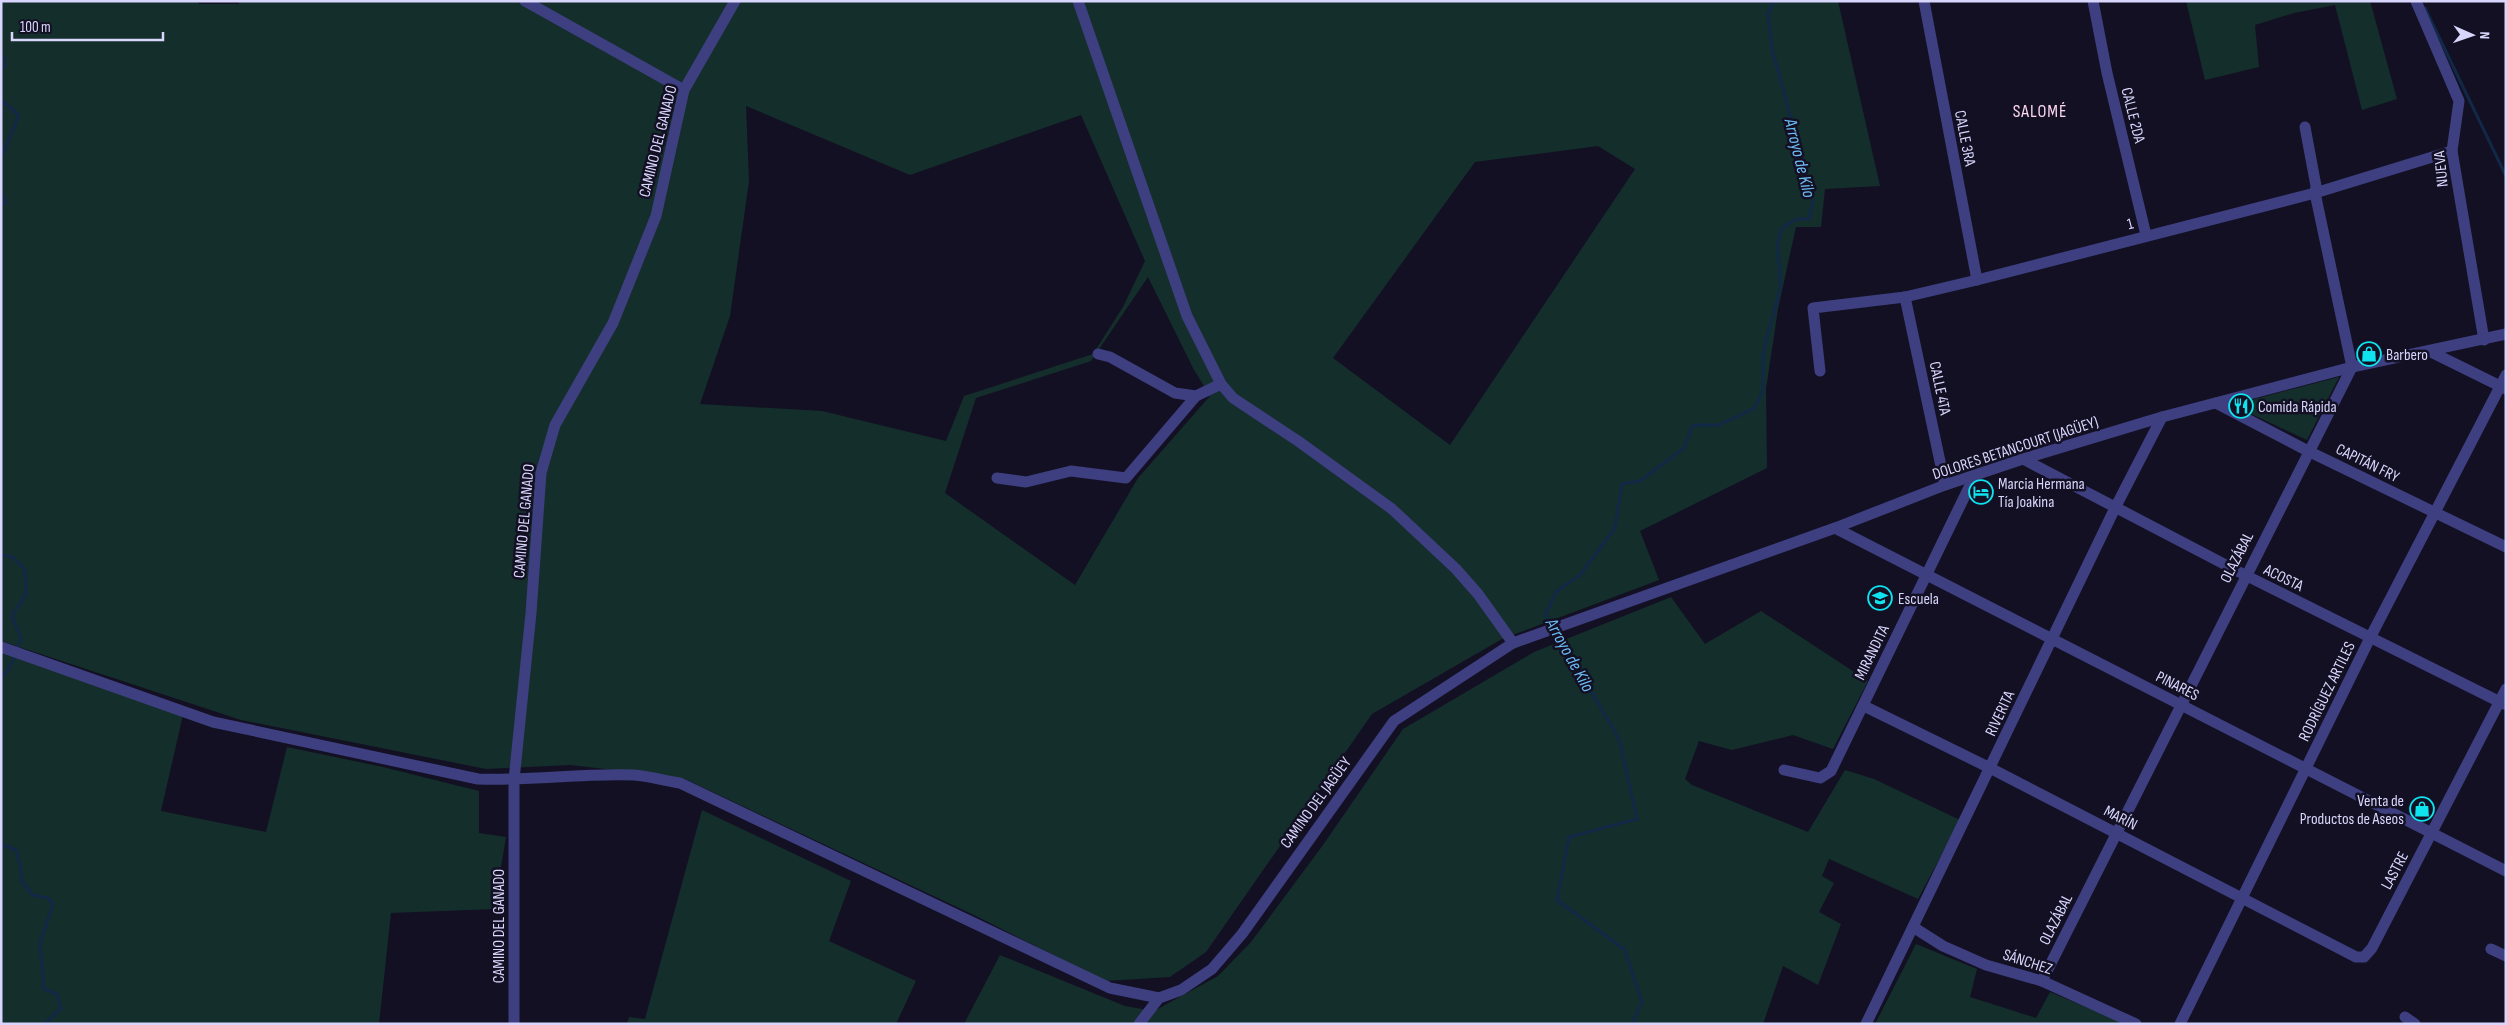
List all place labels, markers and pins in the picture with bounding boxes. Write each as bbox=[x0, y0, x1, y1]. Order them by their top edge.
shop icon: Barbero bbox=[2356, 341, 2382, 367]
place label: Barbero bbox=[2386, 346, 2428, 365]
restaurant icon: Comida Rápida bbox=[2228, 393, 2254, 419]
place label: Comida Rápida bbox=[2258, 398, 2337, 417]
place label: Marcia Hermana Tía Joakina bbox=[1998, 475, 2085, 512]
hotel icon: Marcia Hermana Tía Joakina bbox=[1968, 479, 1994, 505]
school or university icon: Escuela bbox=[1867, 585, 1893, 611]
place label: Escuela bbox=[1898, 590, 1939, 609]
place label: Venta de Productos de Aseos bbox=[2300, 792, 2404, 829]
shop icon: Venta de Productos de Aseos bbox=[2409, 796, 2435, 822]

